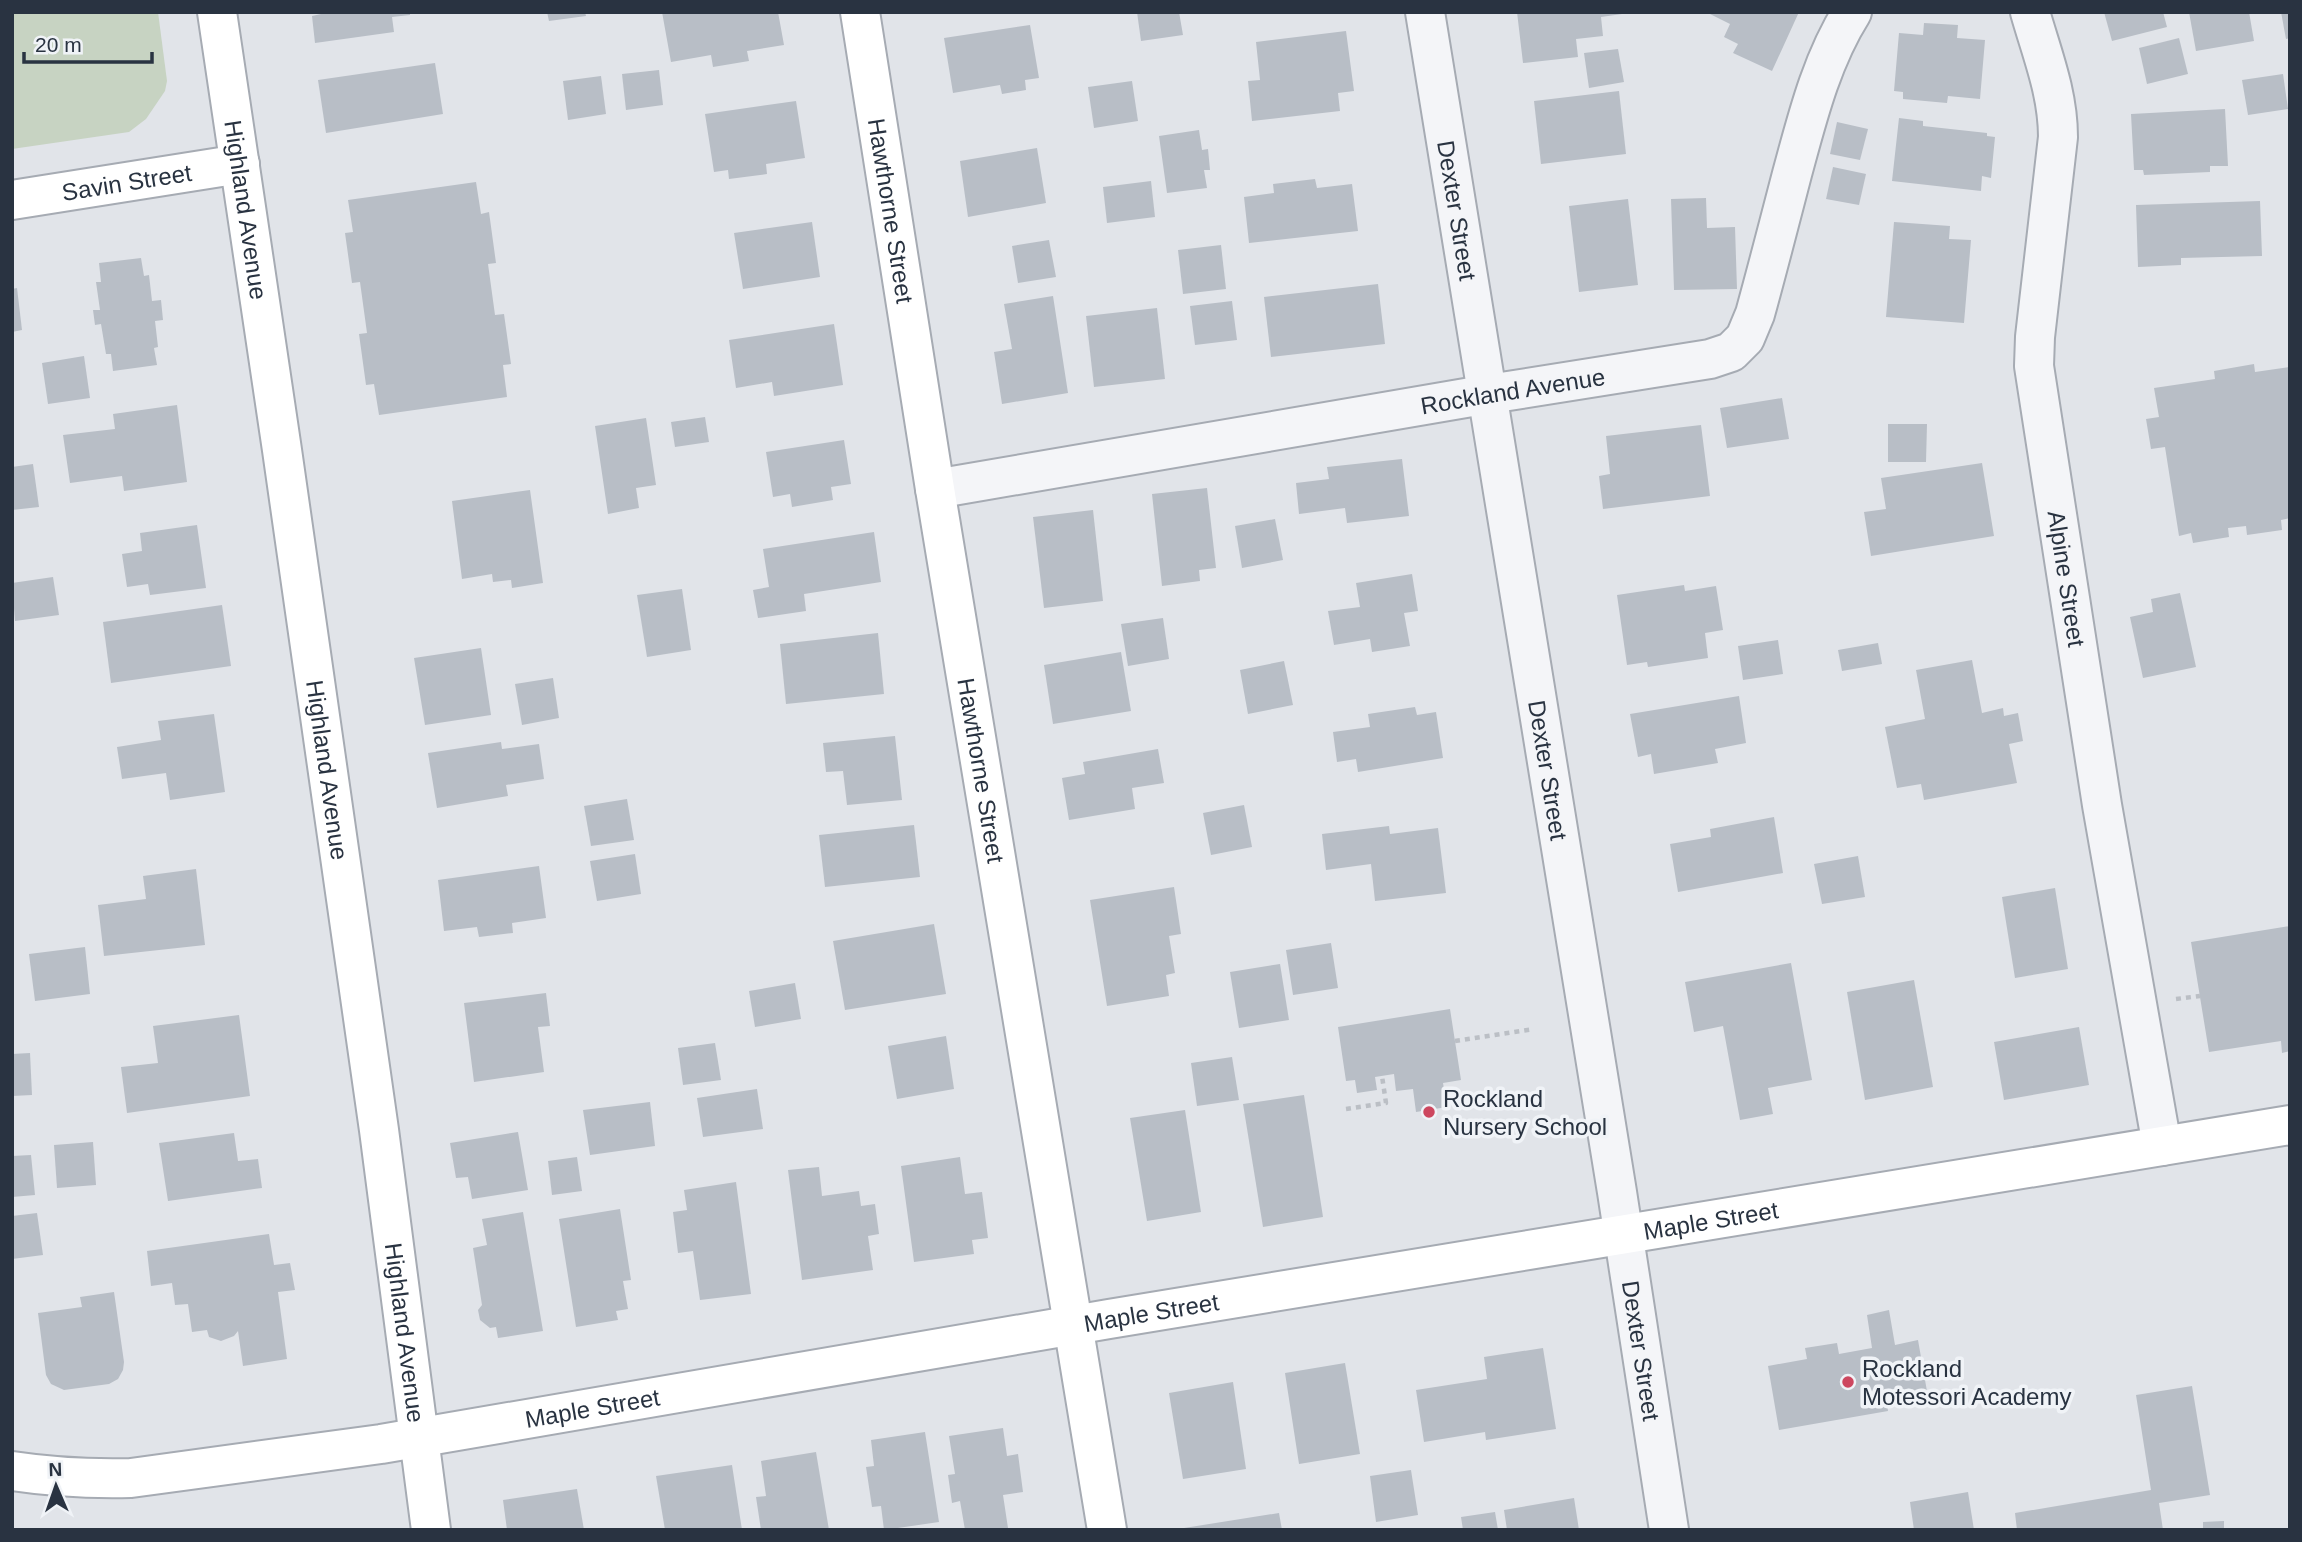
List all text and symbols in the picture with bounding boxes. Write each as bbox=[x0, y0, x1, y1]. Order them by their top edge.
scale bar bbox=[24, 21, 152, 65]
text: 20 m bbox=[35, 33, 82, 56]
street label: Hawthorne Street bbox=[863, 116, 919, 305]
street label: Highland Avenue bbox=[220, 118, 273, 301]
street label: Dexter Street bbox=[1433, 138, 1482, 283]
street label: Savin Street bbox=[60, 158, 194, 205]
street label: Rockland Avenue bbox=[1418, 362, 1607, 419]
street label: Alpine Street bbox=[2043, 509, 2091, 649]
street label: Hawthorne Street bbox=[953, 676, 1010, 865]
street label: Highland Avenue bbox=[301, 678, 354, 862]
street label: Dexter Street bbox=[1524, 698, 1573, 842]
place label: Rockland Nursery School bbox=[1443, 1085, 1607, 1140]
marker: Rockland Nursery School bbox=[1421, 1104, 1437, 1120]
street label: Maple Street bbox=[1641, 1196, 1780, 1245]
street label: Highland Avenue bbox=[380, 1241, 430, 1424]
street label: Dexter Street bbox=[1617, 1279, 1666, 1423]
street label: Maple Street bbox=[1082, 1288, 1221, 1337]
place label: Rockland Motessori Academy bbox=[1862, 1355, 2071, 1410]
marker: Rockland Motessori Academy bbox=[1840, 1374, 1856, 1390]
street label: Maple Street bbox=[523, 1383, 662, 1433]
north arrow bbox=[21, 1451, 91, 1521]
text: N bbox=[48, 1459, 63, 1480]

